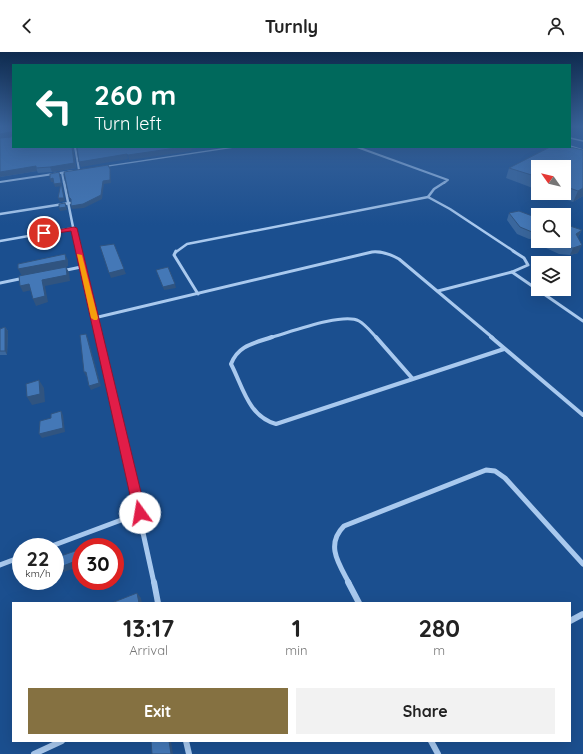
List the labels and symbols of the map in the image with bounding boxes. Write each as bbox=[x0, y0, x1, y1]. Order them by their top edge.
north arrow bbox=[531, 160, 571, 200]
pin bbox=[27, 216, 61, 250]
position arrow bbox=[119, 492, 161, 534]
speed limit sign: 30 bbox=[72, 538, 124, 590]

